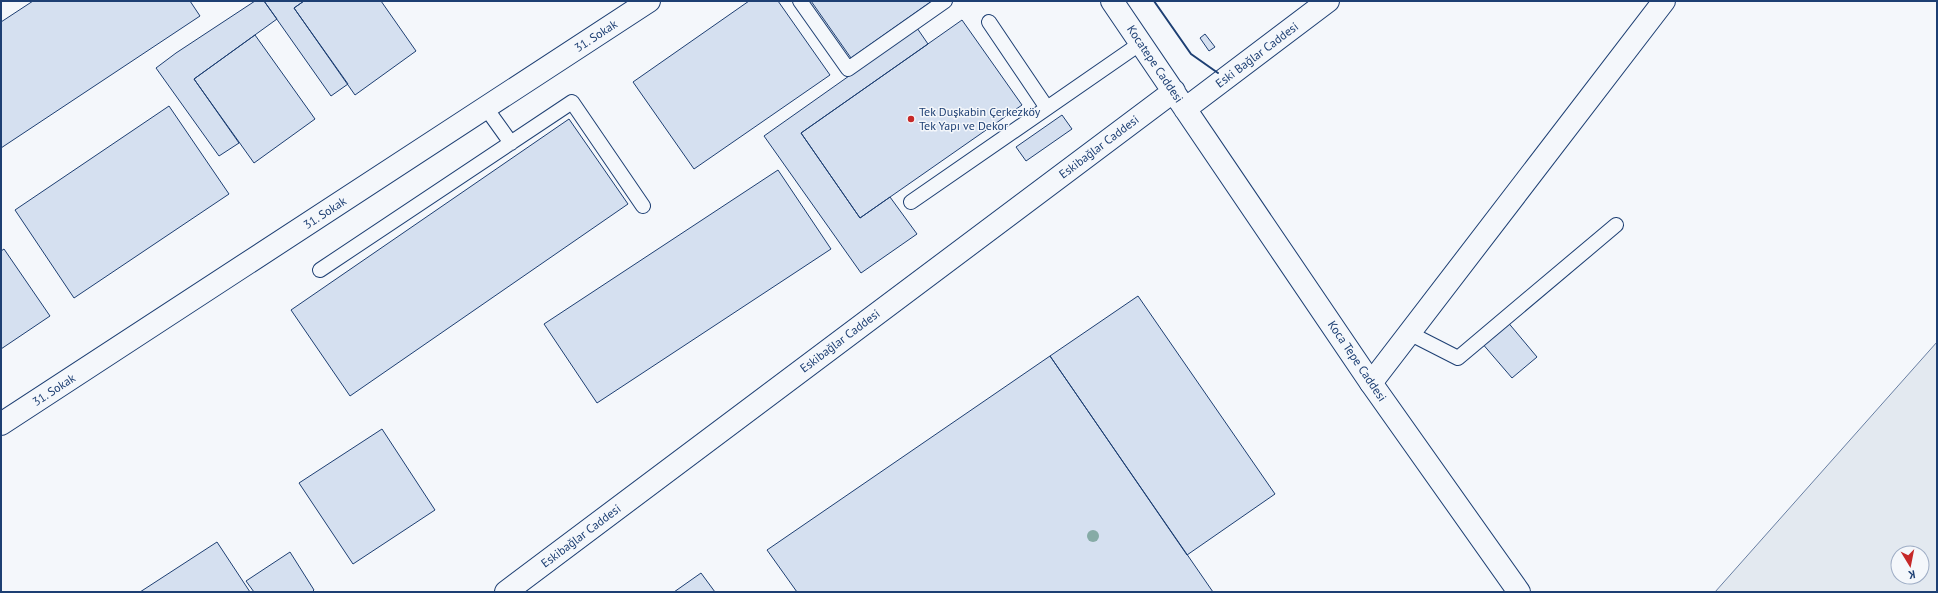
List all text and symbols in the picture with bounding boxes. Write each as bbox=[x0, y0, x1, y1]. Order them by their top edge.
street label: 31. Sokak bbox=[571, 16, 620, 55]
street label: Eski Bağlar Caddesi bbox=[1212, 19, 1301, 91]
street label: Kocatepe Caddesi bbox=[1124, 22, 1187, 105]
place label: Tek Duşkabin Çerkezköy Tek Yapı ve Dekor bbox=[919, 104, 1041, 133]
street label: Eskibağlar Caddesi bbox=[1056, 112, 1142, 181]
marker: Tek Duşkabin Çerkezköy Tek Yapı ve Dekor bbox=[906, 114, 916, 124]
street label: 31. Sokak bbox=[300, 193, 349, 232]
street label: Eskibağlar Caddesi bbox=[797, 306, 883, 375]
street label: Koca Tepe Caddesi bbox=[1325, 317, 1390, 404]
street label: 31. Sokak bbox=[29, 370, 78, 409]
street label: Eskibağlar Caddesi bbox=[538, 501, 624, 570]
north arrow bbox=[1890, 545, 1930, 585]
text: K bbox=[1907, 567, 1916, 582]

